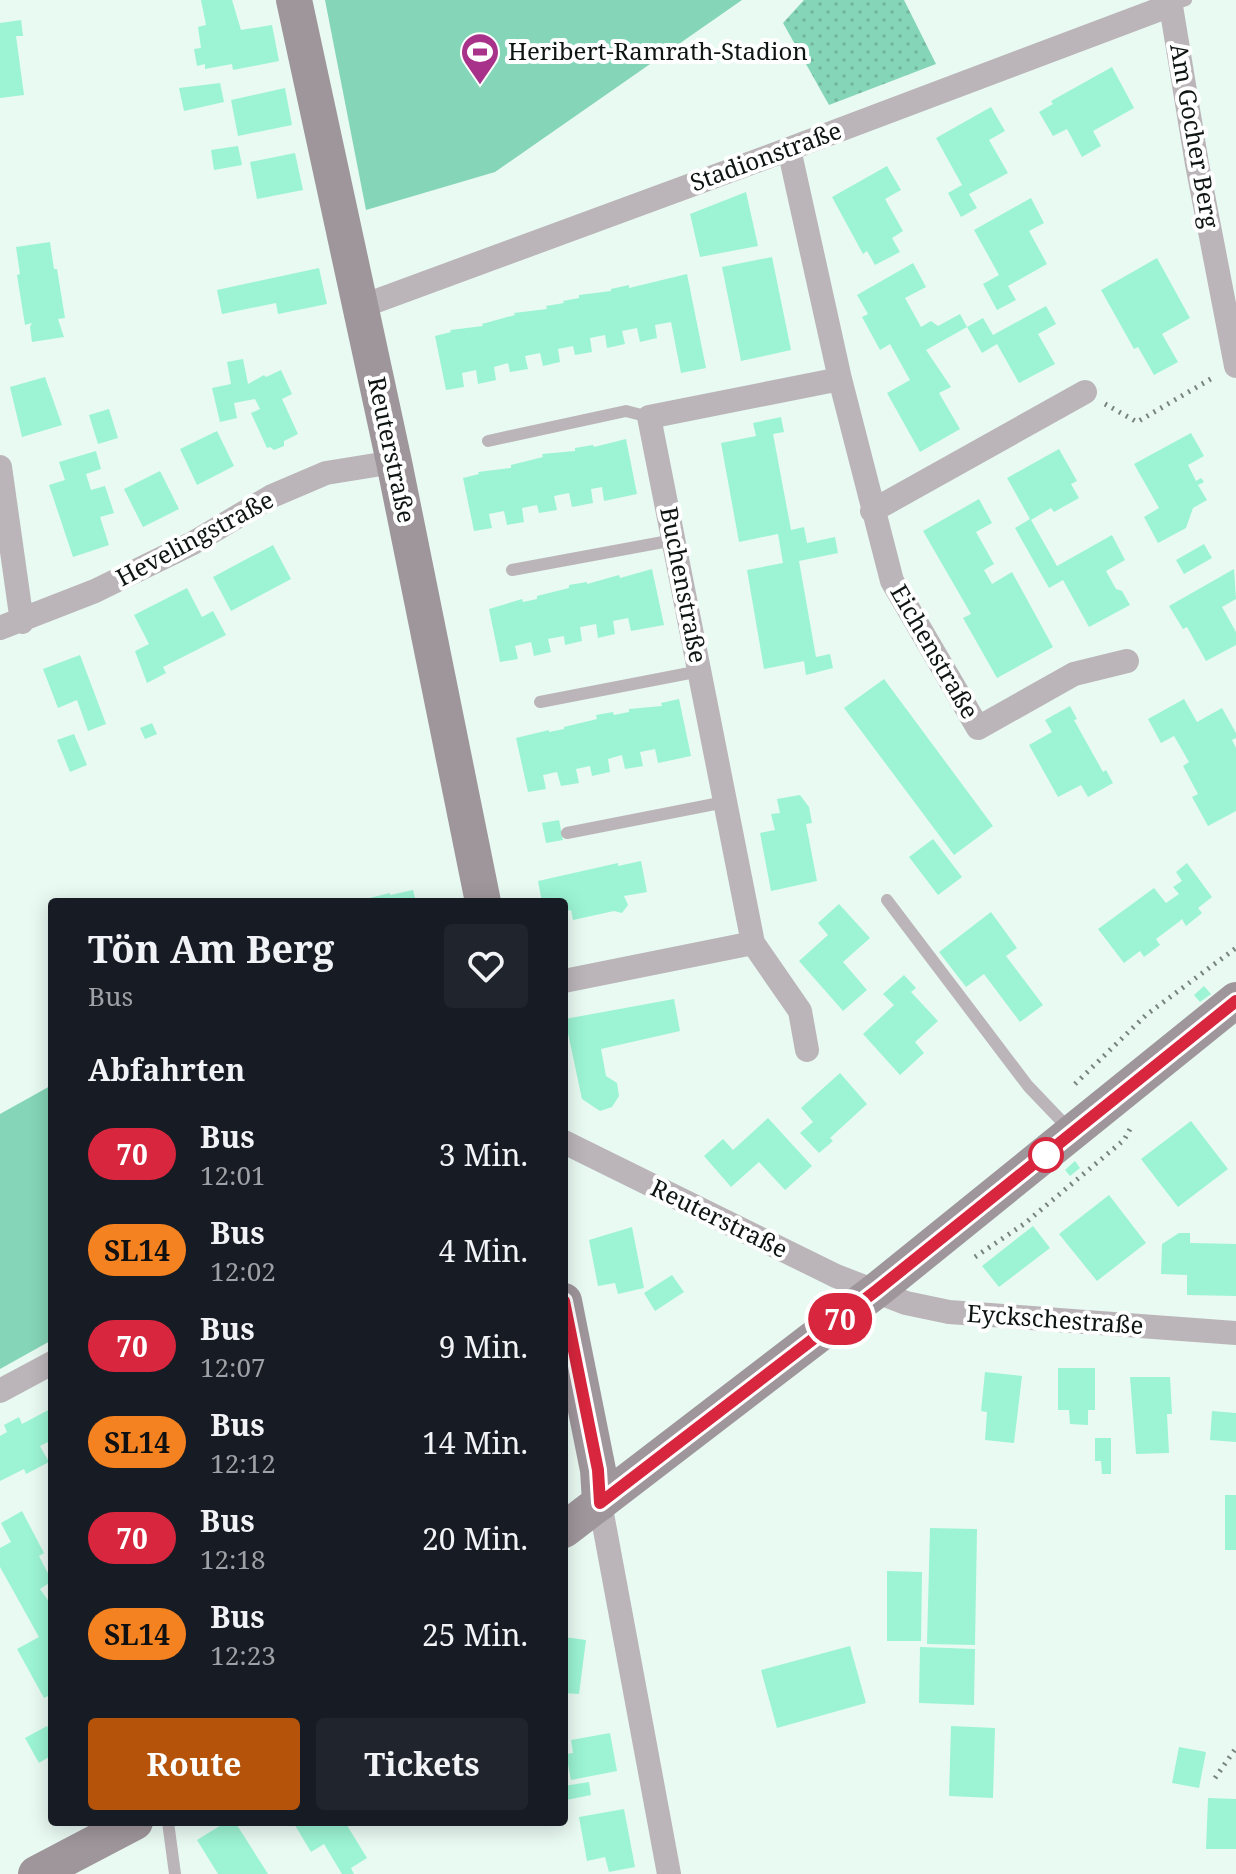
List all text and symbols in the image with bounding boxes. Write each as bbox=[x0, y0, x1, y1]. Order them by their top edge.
sports icon: Heribert-Ramrath-Stadion bbox=[459, 31, 501, 86]
place label: Heribert-Ramrath-Stadion bbox=[508, 34, 808, 67]
street label: Am Gocher Berg bbox=[1163, 41, 1228, 231]
street label: Stadionstraße bbox=[685, 113, 846, 198]
street label: Reuterstraße bbox=[361, 374, 424, 526]
street label: Hevelingstraße bbox=[110, 482, 279, 593]
street label: Buchenstraße bbox=[653, 504, 716, 666]
street label: Eichenstraße bbox=[884, 578, 987, 724]
text: Tön Am Berg bbox=[88, 922, 334, 974]
button: heart bbox=[444, 924, 528, 1008]
text: Bus bbox=[88, 978, 133, 1014]
text: Abfahrten bbox=[88, 1049, 245, 1090]
text: Bus bbox=[200, 1116, 255, 1157]
text: 3 Min. bbox=[439, 1134, 528, 1175]
text: 70 bbox=[116, 1135, 148, 1173]
unlabelled marker bbox=[1029, 1138, 1063, 1172]
text: 12:01 bbox=[200, 1157, 266, 1193]
street label: Reuterstraße bbox=[646, 1170, 794, 1265]
text: Bus bbox=[210, 1212, 265, 1253]
text: 4 Min. bbox=[439, 1230, 528, 1271]
text: SL14 bbox=[104, 1231, 170, 1269]
text: 12:02 bbox=[210, 1253, 276, 1289]
line badge: 70 bbox=[804, 1293, 876, 1345]
street label: Eyckschestraße bbox=[966, 1296, 1145, 1341]
text: 70 bbox=[824, 1300, 856, 1338]
text: Bus bbox=[200, 1308, 255, 1349]
text: 9 Min. bbox=[439, 1326, 528, 1367]
text: 70 bbox=[116, 1327, 148, 1365]
text: 12:07 bbox=[200, 1349, 266, 1385]
text: Bus bbox=[210, 1404, 265, 1445]
text: 14 Min. bbox=[422, 1422, 528, 1463]
text: SL14 bbox=[104, 1423, 170, 1461]
text: 12:12 bbox=[210, 1445, 276, 1481]
text: Bus bbox=[200, 1500, 255, 1541]
text: 20 Min. bbox=[422, 1518, 528, 1559]
text: 70 bbox=[116, 1519, 148, 1557]
text: 12:18 bbox=[200, 1541, 266, 1577]
text: Bus bbox=[210, 1596, 265, 1637]
text: 25 Min. bbox=[422, 1614, 528, 1655]
text: SL14 bbox=[104, 1615, 170, 1653]
text: 12:23 bbox=[210, 1637, 276, 1673]
button: Route bbox=[88, 1718, 300, 1810]
button: Tickets bbox=[316, 1718, 528, 1810]

